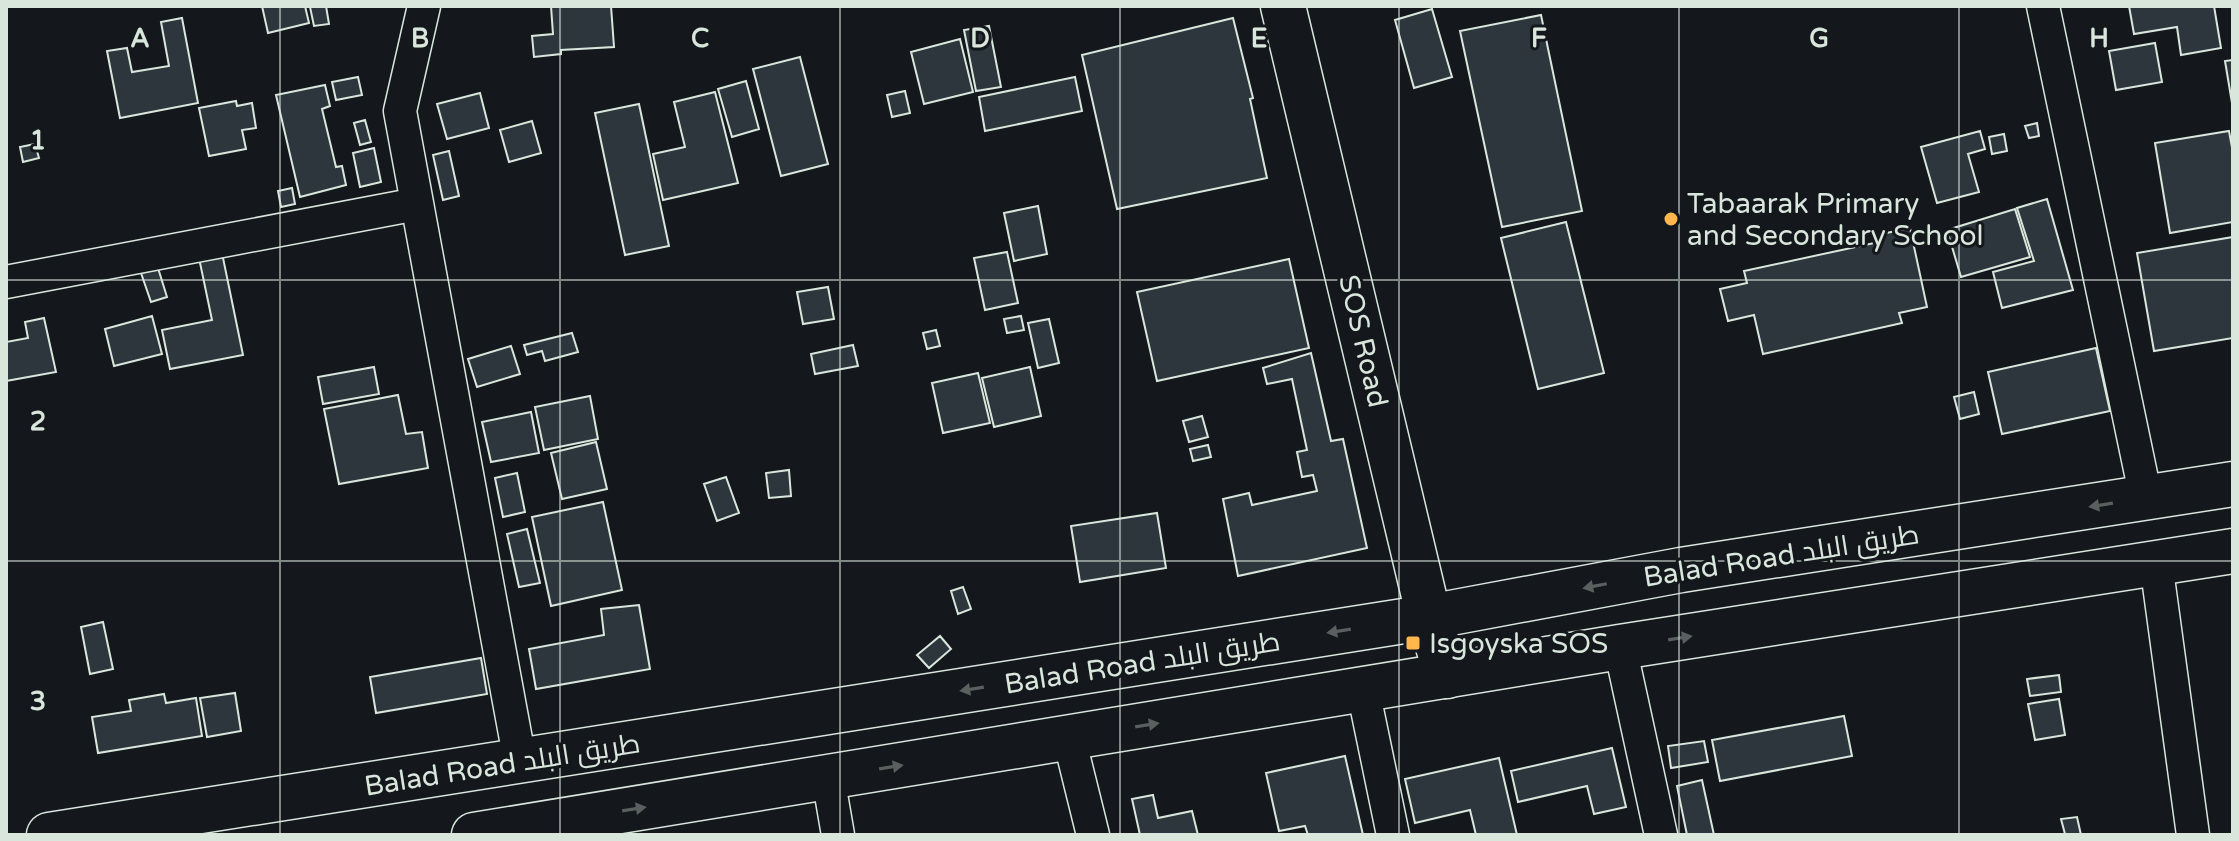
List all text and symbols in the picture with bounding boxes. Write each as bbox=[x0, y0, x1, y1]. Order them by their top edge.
text: A bbox=[130, 23, 150, 54]
text: B bbox=[411, 23, 429, 54]
text: C bbox=[691, 23, 709, 54]
text: D bbox=[970, 23, 990, 54]
text: E bbox=[1251, 23, 1267, 54]
text: F bbox=[1531, 23, 1547, 54]
text: G bbox=[1809, 23, 1829, 54]
text: H bbox=[2089, 23, 2109, 54]
text: 1 bbox=[30, 125, 46, 156]
place label: Tabaarak Primary and Secondary School bbox=[1687, 187, 1983, 253]
marker: Tabaarak Primary and Secondary School bbox=[1662, 210, 1680, 228]
street label: SOS Road bbox=[1331, 272, 1395, 411]
text: 2 bbox=[30, 406, 46, 437]
one-way arrow bbox=[2088, 499, 2113, 512]
street label: Balad Road طريق البلد bbox=[1641, 517, 1921, 595]
one-way arrow bbox=[1582, 580, 1607, 593]
street label: Balad Road طريق البلد bbox=[1002, 624, 1282, 702]
one-way arrow bbox=[1326, 625, 1351, 638]
place label: Isgoyska SOS bbox=[1429, 627, 1608, 661]
one-way arrow bbox=[1668, 631, 1693, 644]
marker: Isgoyska SOS bbox=[1404, 634, 1422, 652]
one-way arrow bbox=[959, 683, 984, 696]
text: 3 bbox=[30, 686, 46, 717]
one-way arrow bbox=[1135, 718, 1160, 731]
street label: Balad Road طريق البلد bbox=[362, 726, 642, 804]
one-way arrow bbox=[878, 760, 903, 773]
one-way arrow bbox=[622, 802, 647, 815]

